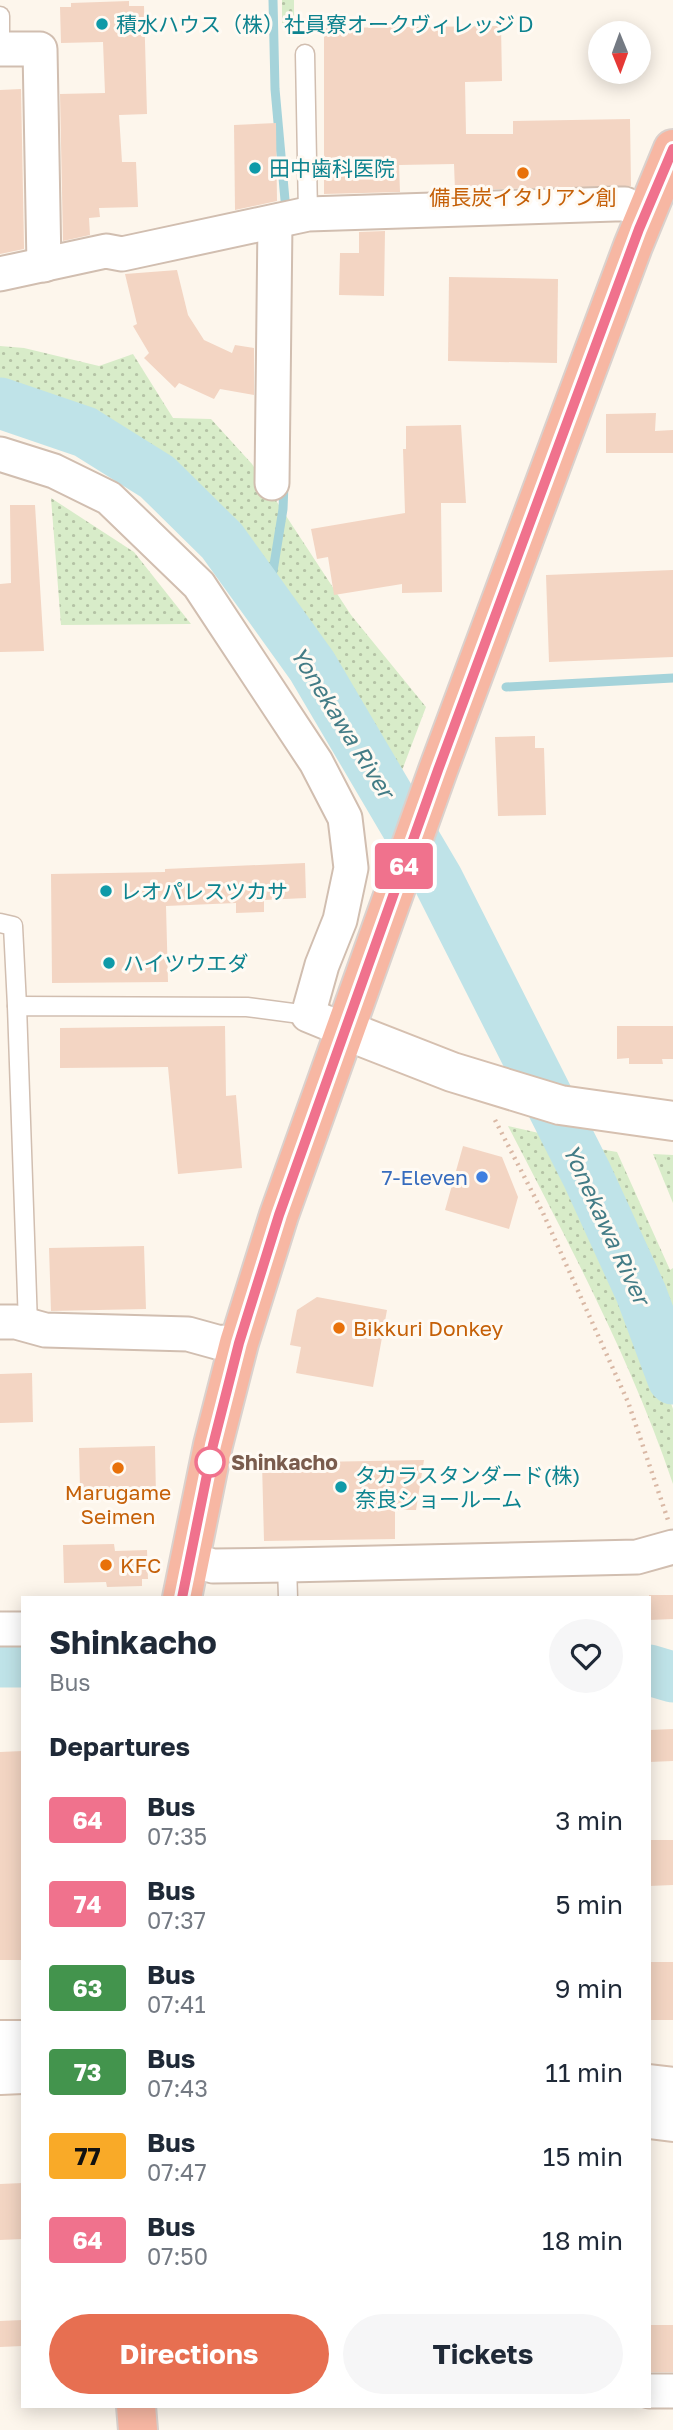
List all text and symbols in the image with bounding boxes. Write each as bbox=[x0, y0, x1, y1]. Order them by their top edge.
place label: 積水ハウス（株）社員寮オークヴィレッジＤ bbox=[116, 11, 536, 37]
marker: 積水ハウス（株）社員寮オークヴィレッジＤ bbox=[94, 16, 110, 32]
north arrow bbox=[588, 21, 651, 84]
map controls bbox=[588, 21, 651, 84]
place label: 田中歯科医院 bbox=[269, 155, 395, 181]
marker: 田中歯科医院 bbox=[247, 160, 263, 176]
marker: 備長炭イタリアン創 bbox=[515, 165, 531, 181]
place label: 備長炭イタリアン創 bbox=[429, 184, 617, 210]
water label: Yonekawa River bbox=[285, 641, 402, 805]
line badge: 64 bbox=[372, 843, 436, 889]
text: 64 bbox=[389, 851, 419, 880]
place label: レオパレスツカサ bbox=[120, 878, 288, 904]
marker: レオパレスツカサ bbox=[98, 883, 114, 899]
place label: ハイツウエダ bbox=[123, 950, 249, 976]
marker: ハイツウエダ bbox=[101, 955, 117, 971]
water label: Yonekawa River bbox=[558, 1140, 658, 1311]
place label: 7-Eleven bbox=[381, 1164, 468, 1190]
marker: 7-Eleven bbox=[474, 1169, 490, 1185]
place label: Bikkuri Donkey bbox=[353, 1315, 504, 1341]
marker: Bikkuri Donkey bbox=[331, 1320, 347, 1336]
marker: Shinkacho bbox=[195, 1447, 225, 1477]
place label: Shinkacho bbox=[231, 1449, 338, 1475]
marker: Marugame Seimen bbox=[110, 1460, 126, 1476]
place label: タカラスタンダード(株) 奈良ショールーム bbox=[355, 1462, 581, 1512]
place label: Marugame Seimen bbox=[65, 1479, 171, 1529]
marker: タカラスタンダード(株) 奈良ショールーム bbox=[333, 1479, 349, 1495]
place label: KFC bbox=[120, 1552, 161, 1578]
marker: KFC bbox=[98, 1557, 114, 1573]
button: heart bbox=[549, 1619, 623, 1693]
text: Shinkacho bbox=[49, 1622, 217, 1661]
text: Bus bbox=[49, 1668, 91, 1696]
text: Departures bbox=[49, 1731, 190, 1762]
text: Bus bbox=[147, 1791, 195, 1822]
text: 64 bbox=[72, 1805, 103, 1834]
text: 3 min bbox=[555, 1805, 623, 1836]
text: 07:35 bbox=[147, 1822, 207, 1850]
text: Bus bbox=[147, 1875, 195, 1906]
text: 74 bbox=[73, 1889, 102, 1918]
text: 5 min bbox=[555, 1889, 623, 1920]
text: 07:37 bbox=[147, 1906, 206, 1934]
text: Bus bbox=[147, 1959, 195, 1990]
text: 63 bbox=[73, 1973, 102, 2002]
text: 9 min bbox=[555, 1973, 623, 2004]
text: 07:41 bbox=[147, 1990, 206, 2018]
text: Bus bbox=[147, 2043, 195, 2074]
text: 73 bbox=[74, 2057, 101, 2086]
text: 11 min bbox=[545, 2057, 623, 2088]
text: 07:43 bbox=[147, 2074, 208, 2102]
text: Bus bbox=[147, 2127, 195, 2158]
text: 77 bbox=[74, 2141, 101, 2170]
text: 15 min bbox=[543, 2141, 623, 2172]
text: 07:47 bbox=[147, 2158, 207, 2186]
text: Bus bbox=[147, 2211, 195, 2242]
text: 64 bbox=[72, 2225, 103, 2254]
text: 18 min bbox=[542, 2225, 623, 2256]
text: 07:50 bbox=[147, 2242, 208, 2270]
button: Directions bbox=[49, 2314, 329, 2394]
button: Tickets bbox=[343, 2314, 623, 2394]

